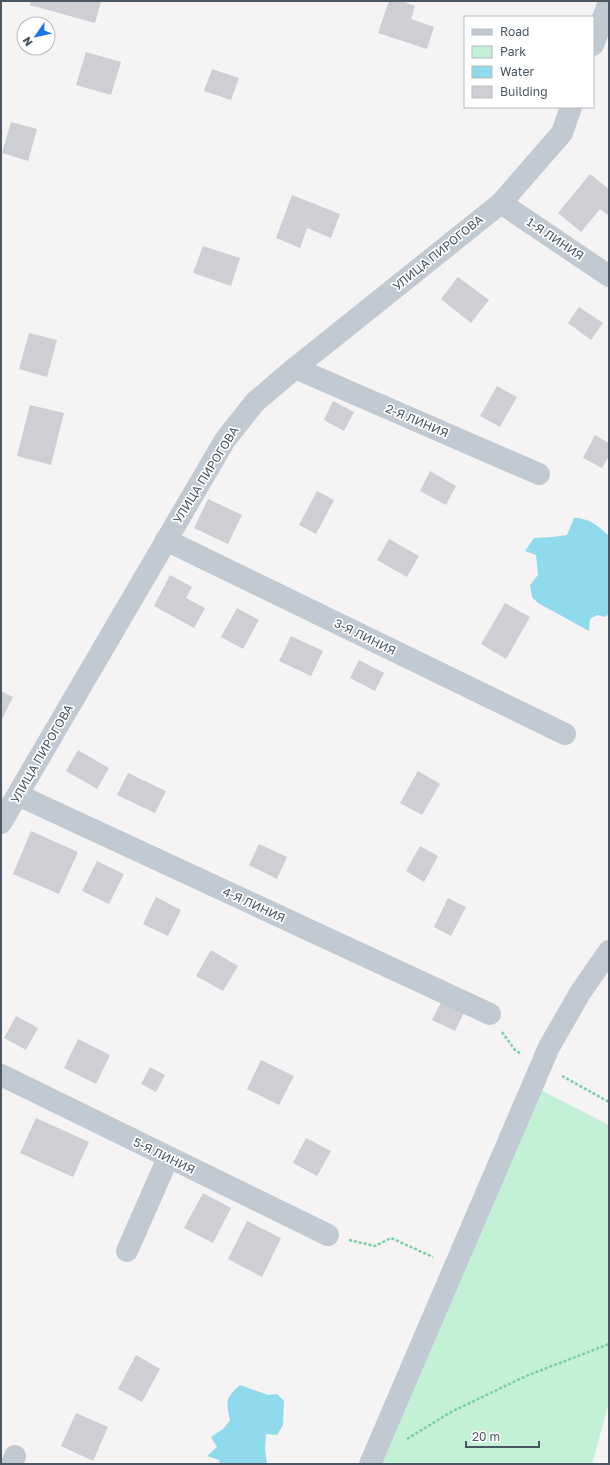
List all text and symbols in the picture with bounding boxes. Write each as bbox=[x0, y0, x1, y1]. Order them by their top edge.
north arrow bbox=[16, 16, 56, 56]
legend bbox=[464, 16, 594, 108]
text: Road bbox=[500, 24, 529, 39]
text: N bbox=[20, 35, 35, 49]
text: Park bbox=[500, 44, 526, 59]
text: Water bbox=[500, 64, 534, 79]
text: Building bbox=[500, 84, 548, 99]
street label: УЛИЦА ПИРОГОВА bbox=[390, 212, 486, 294]
street label: 1-Я ЛИНИЯ bbox=[524, 214, 587, 263]
street label: 2-Я ЛИНИЯ bbox=[383, 401, 451, 441]
street label: УЛИЦА ПИРОГОВА bbox=[170, 423, 242, 526]
street label: 3-Я ЛИНИЯ bbox=[332, 615, 399, 658]
street label: УЛИЦА ПИРОГОВА bbox=[7, 702, 76, 806]
street label: 4-Я ЛИНИЯ bbox=[221, 884, 288, 926]
street label: 5-Я ЛИНИЯ bbox=[131, 1134, 198, 1177]
scale bar bbox=[466, 1423, 539, 1449]
text: 20 m bbox=[472, 1429, 500, 1444]

